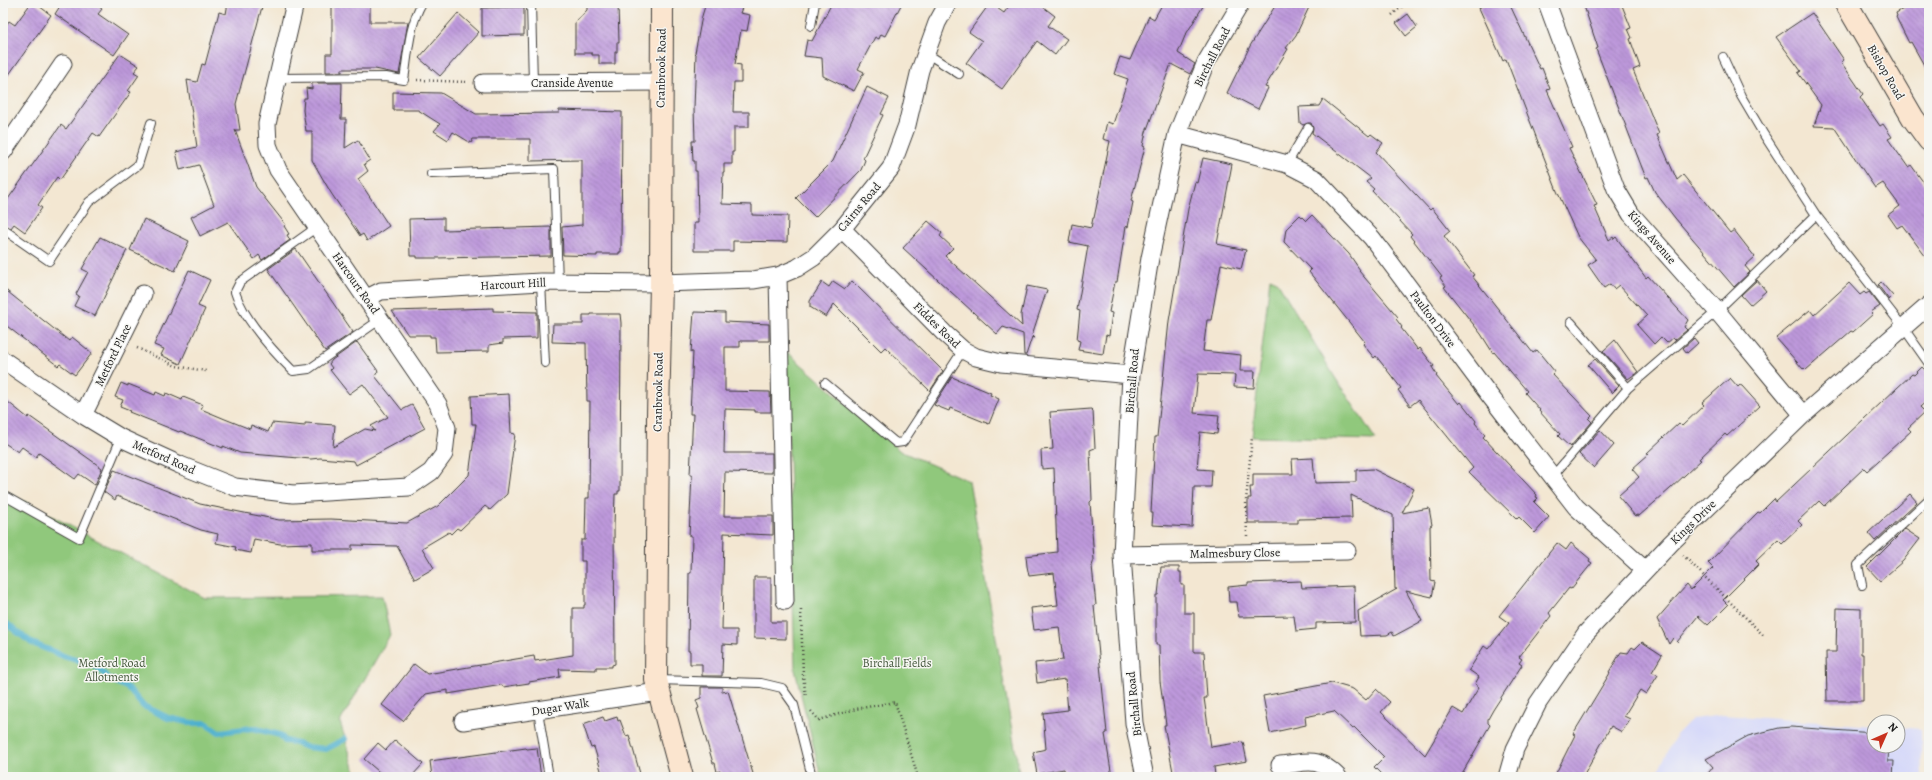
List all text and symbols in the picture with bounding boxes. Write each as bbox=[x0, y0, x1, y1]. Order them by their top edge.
street label: Birchall Road bbox=[1190, 24, 1234, 90]
street label: Cranbrook Road bbox=[652, 27, 670, 108]
street label: Bishop Road bbox=[1864, 41, 1909, 103]
street label: Cranside Avenue bbox=[531, 75, 613, 91]
street label: Cairns Road bbox=[834, 179, 885, 235]
street label: Kings Avenue bbox=[1624, 207, 1680, 267]
street label: Harcourt Road bbox=[329, 249, 384, 318]
street label: Harcourt Hill bbox=[480, 274, 546, 294]
street label: Paulton Drive bbox=[1406, 287, 1460, 351]
street label: Fiddes Road bbox=[910, 298, 964, 352]
street label: Metford Place bbox=[91, 321, 135, 389]
street label: Birchall Road bbox=[1121, 347, 1143, 414]
street label: Cranbrook Road bbox=[649, 351, 667, 432]
street label: Metford Road bbox=[130, 436, 198, 478]
street label: Kings Drive bbox=[1667, 496, 1719, 548]
street label: Malmesbury Close bbox=[1190, 544, 1280, 562]
park label: Metford Road Allotments bbox=[78, 655, 146, 685]
park label: Birchall Fields bbox=[862, 655, 932, 671]
street label: Birchall Road bbox=[1123, 670, 1145, 737]
street label: Dugar Walk bbox=[530, 695, 590, 719]
north arrow bbox=[1866, 714, 1906, 754]
text: N bbox=[1885, 719, 1901, 735]

